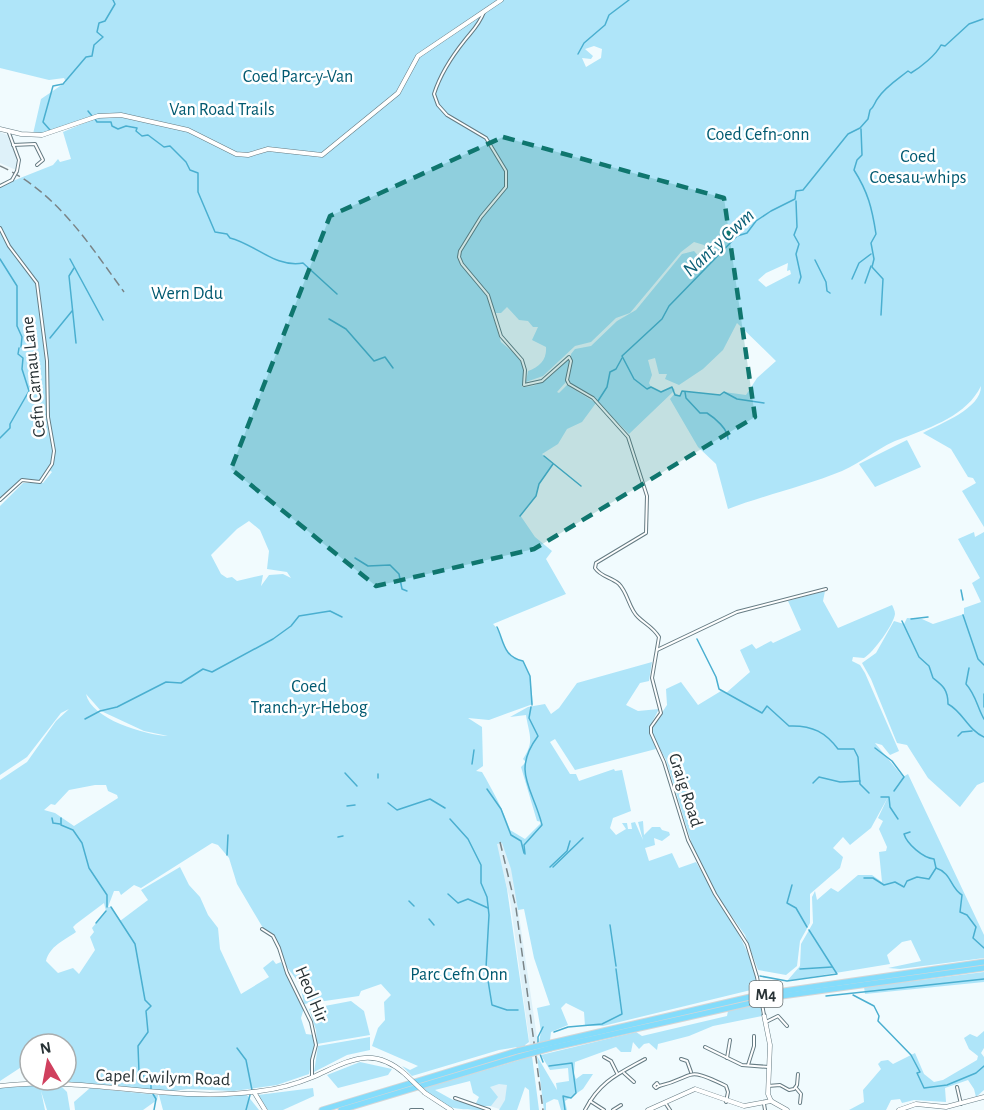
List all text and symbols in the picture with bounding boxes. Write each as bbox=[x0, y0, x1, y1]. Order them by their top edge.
park label: Coed Parc-y-Van bbox=[243, 68, 353, 86]
park label: Van Road Trails bbox=[169, 101, 275, 119]
park label: Coed Cefn-onn bbox=[706, 126, 810, 144]
park label: Coed Coesau-whips bbox=[870, 148, 966, 187]
water label: Nant y Cwm bbox=[679, 205, 758, 281]
park label: Wern Ddu bbox=[151, 285, 223, 303]
street label: Cefn Carnau Lane bbox=[19, 316, 49, 438]
park label: Coed Tranch-yr-Hebog bbox=[251, 678, 368, 717]
street label: Graig Road bbox=[665, 751, 705, 829]
street label: Heol Hir bbox=[291, 964, 331, 1025]
park label: Parc Cefn Onn bbox=[410, 966, 508, 984]
road number: M4 bbox=[750, 981, 783, 1007]
north arrow bbox=[18, 1032, 78, 1092]
text: N bbox=[39, 1039, 52, 1057]
street label: Capel Gwilym Road bbox=[95, 1067, 231, 1089]

